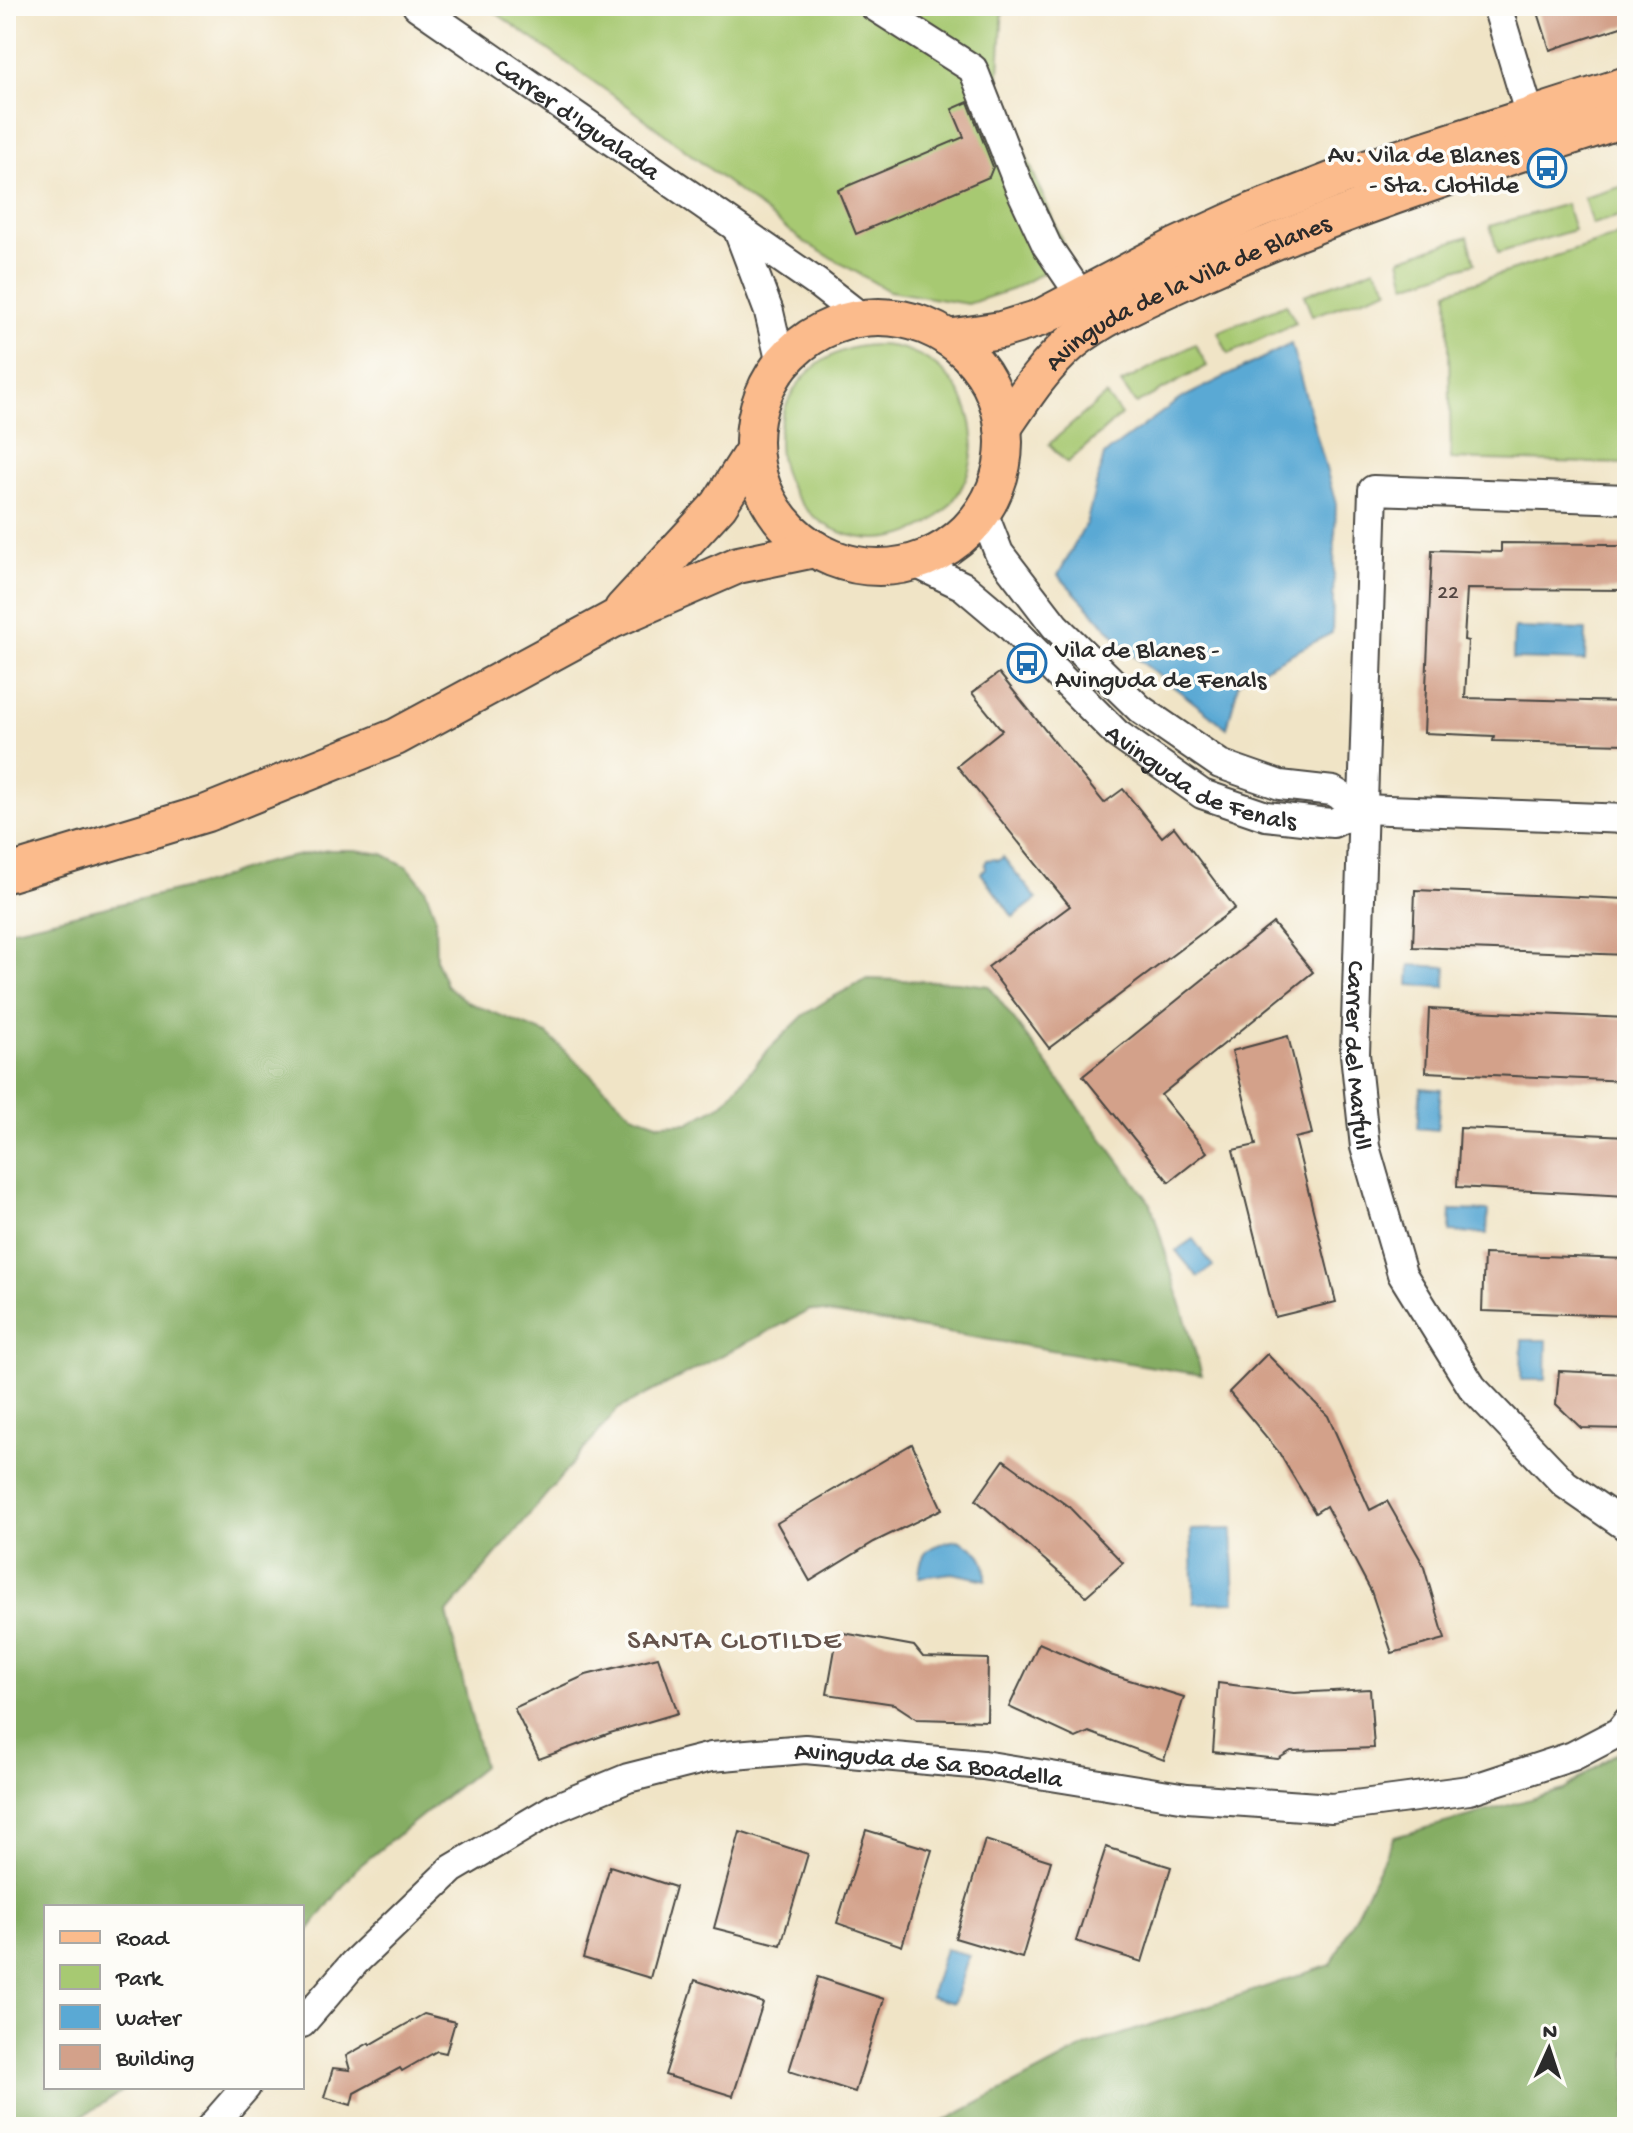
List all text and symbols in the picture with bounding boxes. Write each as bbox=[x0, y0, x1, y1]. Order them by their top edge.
street label: Carrer d'Igualada bbox=[487, 53, 666, 190]
place label: Av. Vila de Blanes - Sta. Clotilde bbox=[1328, 142, 1520, 203]
bus stop icon: Av. Vila de Blanes - Sta. Clotilde bbox=[1526, 147, 1568, 189]
street label: Avinguda de la Vila de Blanes bbox=[1040, 209, 1337, 380]
house number: 22 bbox=[1437, 581, 1459, 607]
place label: Vila de Blanes - Avinguda de Fenals bbox=[1054, 637, 1268, 698]
bus stop icon: Vila de Blanes - Avinguda de Fenals bbox=[1006, 642, 1048, 684]
street label: Avinguda de Fenals bbox=[1097, 720, 1299, 839]
street label: Carrer del Marfull bbox=[1335, 960, 1376, 1152]
district label: SANTA CLOTILDE bbox=[627, 1626, 843, 1659]
street label: Avinguda de Sa Boadella bbox=[793, 1738, 1066, 1798]
legend bbox=[44, 1905, 304, 2089]
text: Road bbox=[116, 1926, 170, 1955]
text: Park bbox=[115, 1966, 164, 1995]
text: Water bbox=[116, 2006, 183, 2035]
north arrow bbox=[1509, 2009, 1589, 2089]
text: N bbox=[1542, 2020, 1558, 2046]
text: Building bbox=[115, 2046, 194, 2075]

